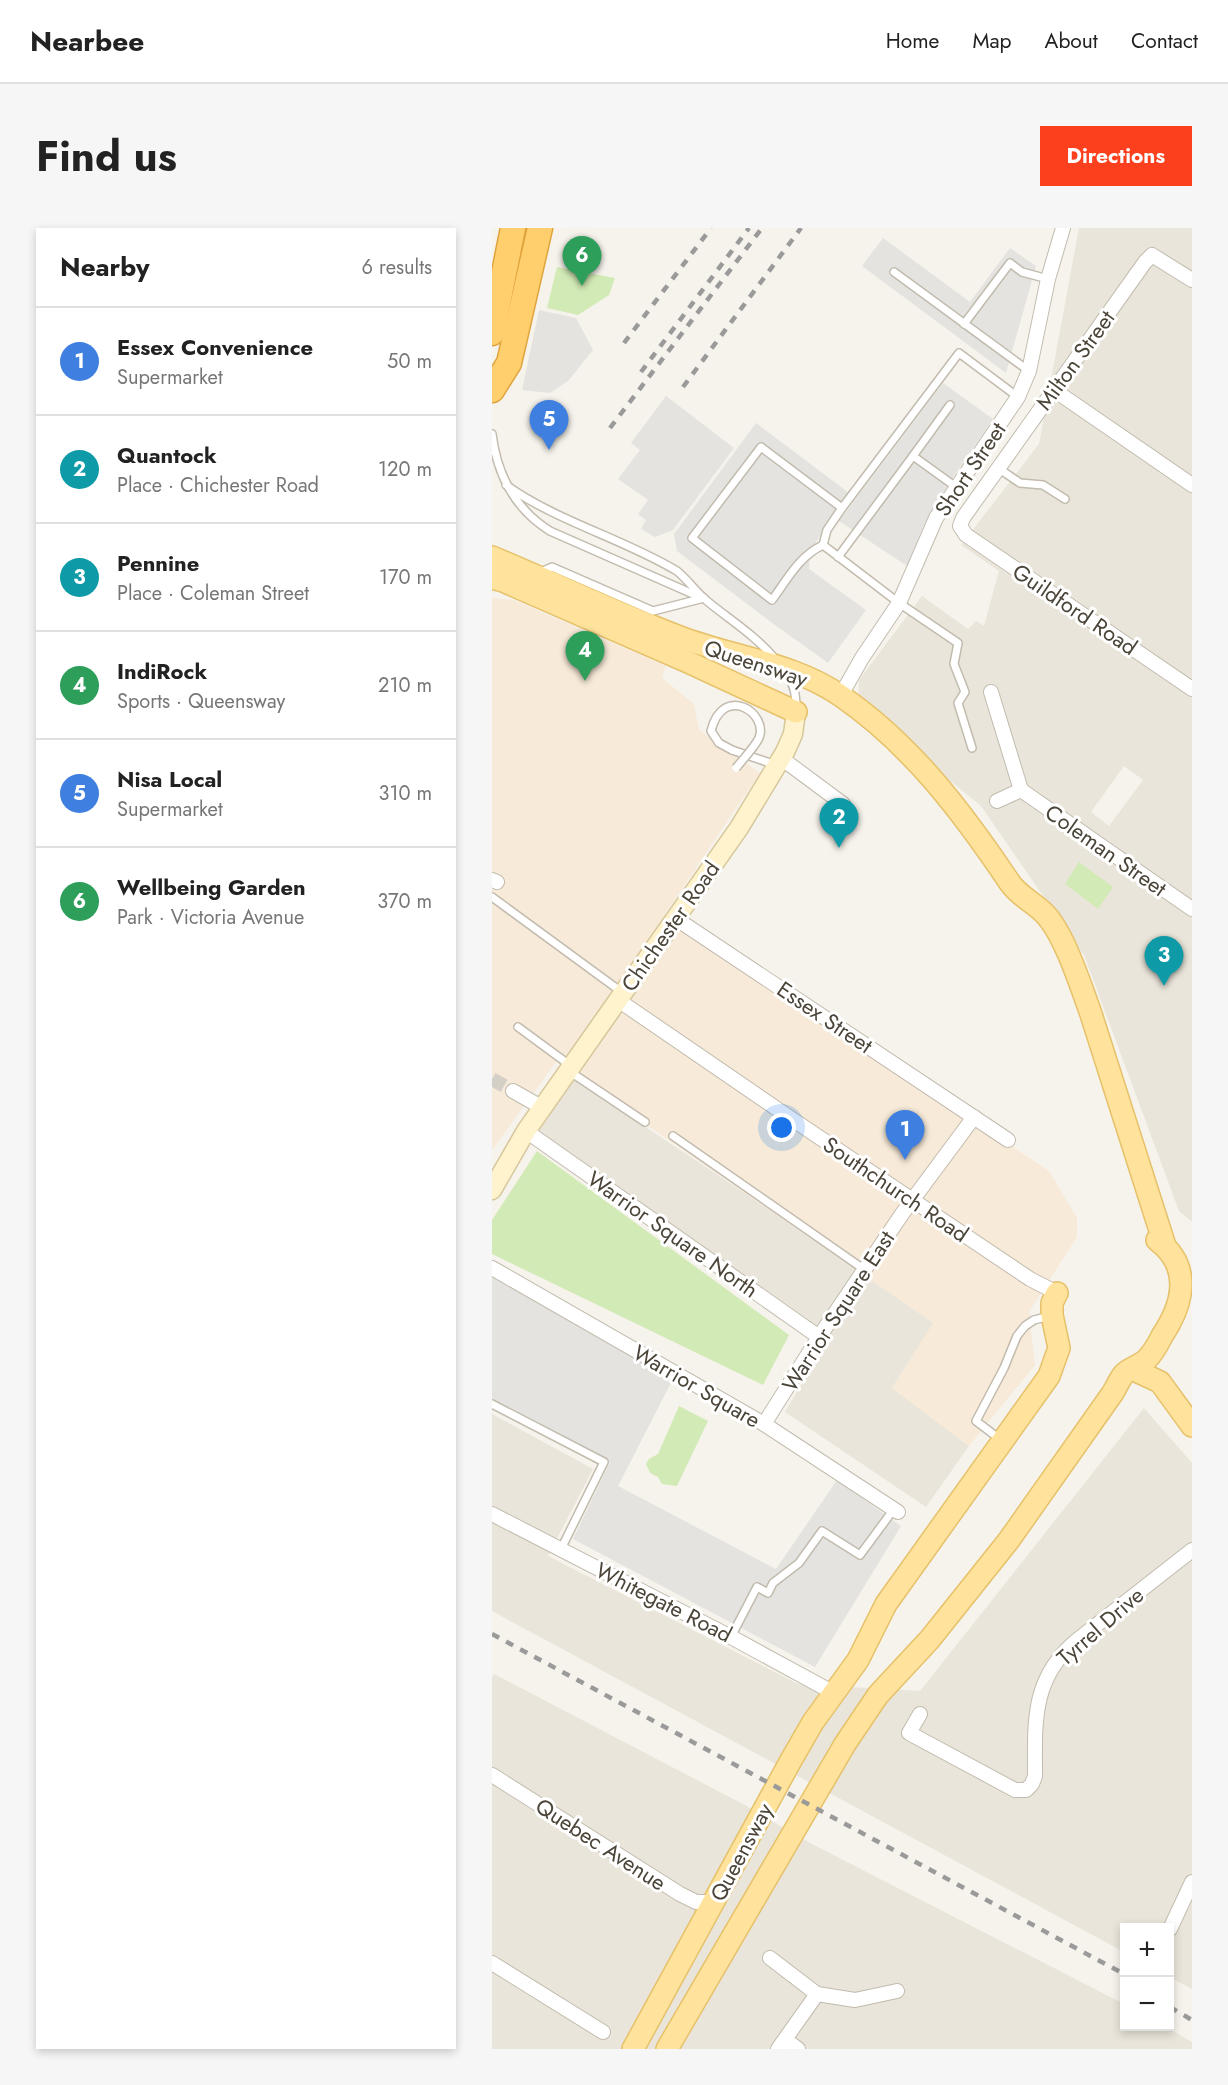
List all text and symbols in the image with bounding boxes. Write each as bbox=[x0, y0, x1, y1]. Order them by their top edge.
text: Nearbee bbox=[30, 21, 144, 62]
text: Home bbox=[886, 26, 939, 56]
text: Map bbox=[972, 26, 1012, 56]
text: About bbox=[1045, 26, 1098, 56]
text: Contact bbox=[1131, 26, 1198, 56]
text: Find us bbox=[36, 126, 177, 187]
button: Directions bbox=[1040, 126, 1192, 186]
pin: 6 bbox=[562, 236, 602, 286]
text: Nearby bbox=[60, 248, 149, 286]
text: 6 results bbox=[362, 253, 432, 282]
street label: Milton Street bbox=[1028, 303, 1123, 417]
text: Essex Convenience bbox=[117, 331, 313, 363]
text: 1 bbox=[74, 347, 85, 376]
text: 50 m bbox=[387, 347, 432, 376]
text: Supermarket bbox=[117, 363, 223, 392]
pin: 5 bbox=[530, 400, 568, 450]
street label: Short Street bbox=[927, 415, 1014, 523]
text: Quantock bbox=[117, 439, 217, 471]
text: 2 bbox=[73, 455, 86, 484]
text: 120 m bbox=[378, 455, 432, 484]
text: Place · Chichester Road bbox=[117, 471, 319, 500]
text: Pennine bbox=[117, 547, 199, 579]
street label: Guildford Road bbox=[1006, 555, 1144, 663]
text: 3 bbox=[73, 563, 86, 592]
text: 170 m bbox=[379, 563, 432, 592]
text: Place · Coleman Street bbox=[117, 579, 309, 608]
street label: Queensway bbox=[700, 631, 812, 695]
pin: 4 bbox=[566, 632, 604, 681]
text: IndiRock bbox=[117, 655, 207, 687]
text: 4 bbox=[73, 671, 86, 700]
text: 210 m bbox=[378, 671, 432, 700]
text: Sports · Queensway bbox=[117, 687, 285, 716]
text: Nisa Local bbox=[117, 763, 222, 795]
text: 5 bbox=[73, 779, 86, 808]
text: 310 m bbox=[378, 779, 432, 808]
text: Supermarket bbox=[117, 795, 223, 824]
street label: Coleman Street bbox=[1039, 796, 1174, 904]
pin: 2 bbox=[820, 798, 858, 848]
street label: Chichester Road bbox=[613, 854, 727, 998]
text: Wellbeing Garden bbox=[117, 871, 306, 903]
text: 6 bbox=[73, 887, 86, 916]
text: 370 m bbox=[377, 887, 432, 916]
text: Park · Victoria Avenue bbox=[117, 903, 304, 932]
pin: 3 bbox=[1144, 936, 1184, 986]
street label: Essex Street bbox=[771, 973, 880, 1061]
pin: 1 bbox=[886, 1110, 924, 1160]
your location bbox=[767, 1113, 796, 1142]
street label: Southchurch Road bbox=[817, 1128, 975, 1250]
street label: Warrior Square North bbox=[581, 1163, 765, 1305]
street label: Warrior Square East bbox=[774, 1224, 902, 1398]
street label: Warrior Square bbox=[627, 1337, 767, 1435]
street label: Whitegate Road bbox=[590, 1554, 738, 1650]
street label: Tyrrel Drive bbox=[1050, 1579, 1150, 1673]
street label: Quebec Avenue bbox=[529, 1790, 673, 1898]
street label: Queensway bbox=[702, 1797, 780, 1907]
map controls bbox=[1120, 1923, 1174, 2031]
button: + bbox=[1120, 1923, 1174, 1977]
button: − bbox=[1120, 1977, 1174, 2031]

